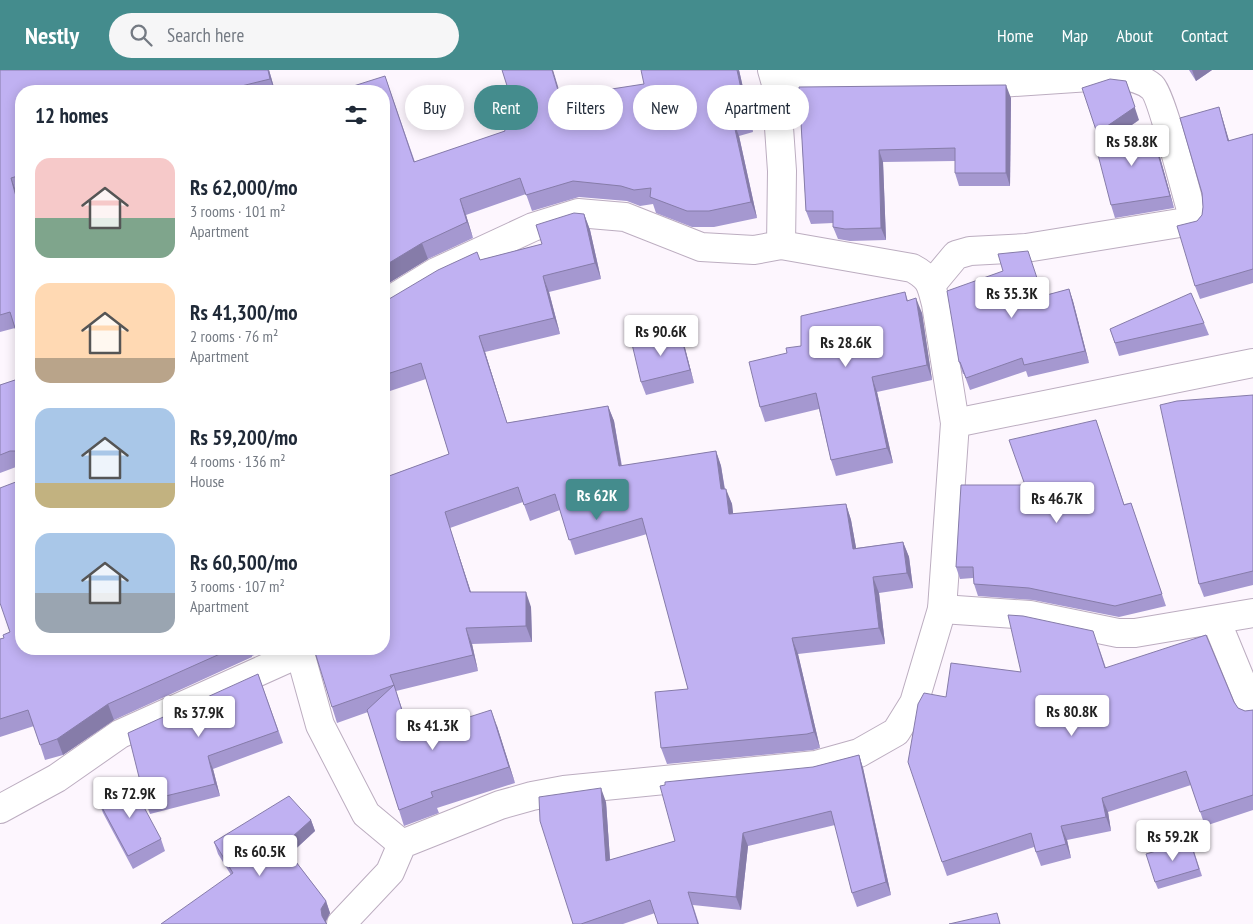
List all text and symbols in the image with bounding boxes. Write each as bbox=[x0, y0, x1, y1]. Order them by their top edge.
search box bbox=[109, 13, 459, 58]
text: Nestly bbox=[25, 20, 79, 51]
icon: search bbox=[127, 21, 155, 49]
text: Search here bbox=[167, 23, 244, 47]
text: Home bbox=[997, 24, 1034, 47]
text: Map bbox=[1062, 24, 1088, 47]
text: About bbox=[1116, 24, 1153, 47]
text: Contact bbox=[1181, 24, 1228, 47]
chip: Buy bbox=[405, 85, 464, 130]
chip: Rent bbox=[474, 85, 538, 130]
chip: Filters bbox=[548, 85, 623, 130]
chip: New bbox=[633, 85, 697, 130]
chip: Apartment bbox=[707, 85, 809, 130]
icon: filters bbox=[342, 101, 370, 129]
text: 12 homes bbox=[35, 102, 108, 129]
pin: Rs 58.8K bbox=[1080, 124, 1184, 167]
text: Rs 58.8K bbox=[1106, 131, 1158, 151]
text: Rs 62,000/mo bbox=[190, 174, 298, 201]
icon: home bbox=[75, 178, 135, 238]
text: 3 rooms · 101 m² bbox=[190, 201, 286, 221]
text: Apartment bbox=[190, 221, 249, 241]
pin: Rs 35.3K bbox=[960, 276, 1064, 319]
text: Rs 35.3K bbox=[986, 283, 1038, 303]
text: Rs 41,300/mo bbox=[190, 299, 298, 326]
icon: home bbox=[75, 303, 135, 363]
pin: Rs 90.6K bbox=[609, 314, 713, 357]
text: Rs 90.6K bbox=[635, 321, 687, 341]
text: 2 rooms · 76 m² bbox=[190, 326, 278, 346]
pin: Rs 28.6K bbox=[794, 326, 898, 368]
text: Rs 28.6K bbox=[820, 332, 872, 352]
text: Apartment bbox=[190, 346, 249, 366]
text: Rs 59,200/mo bbox=[190, 424, 298, 451]
icon: home bbox=[75, 428, 135, 488]
text: 4 rooms · 136 m² bbox=[190, 451, 286, 471]
text: House bbox=[190, 471, 224, 491]
pin: Rs 62K bbox=[556, 478, 638, 521]
pin: Rs 46.7K bbox=[1005, 482, 1109, 524]
text: Rs 62K bbox=[577, 485, 617, 505]
text: Rs 46.7K bbox=[1031, 488, 1083, 508]
text: Rs 60,500/mo bbox=[190, 549, 298, 576]
icon: home bbox=[75, 553, 135, 613]
text: 3 rooms · 107 m² bbox=[190, 576, 285, 596]
text: Apartment bbox=[190, 596, 249, 616]
pin: Rs 80.8K bbox=[1020, 694, 1124, 737]
pin: Rs 37.9K bbox=[147, 696, 251, 738]
text: Rs 80.8K bbox=[1046, 701, 1098, 721]
text: Rs 37.9K bbox=[174, 702, 224, 722]
pin: Rs 41.3K bbox=[381, 708, 485, 751]
text: Rs 41.3K bbox=[407, 715, 459, 735]
pin: Rs 72.9K bbox=[78, 776, 182, 819]
text: Rs 72.9K bbox=[104, 783, 156, 803]
pin: Rs 59.2K bbox=[1121, 820, 1225, 862]
text: Rs 59.2K bbox=[1147, 826, 1199, 846]
pin: Rs 60.5K bbox=[208, 834, 312, 877]
text: Rs 60.5K bbox=[234, 841, 286, 861]

